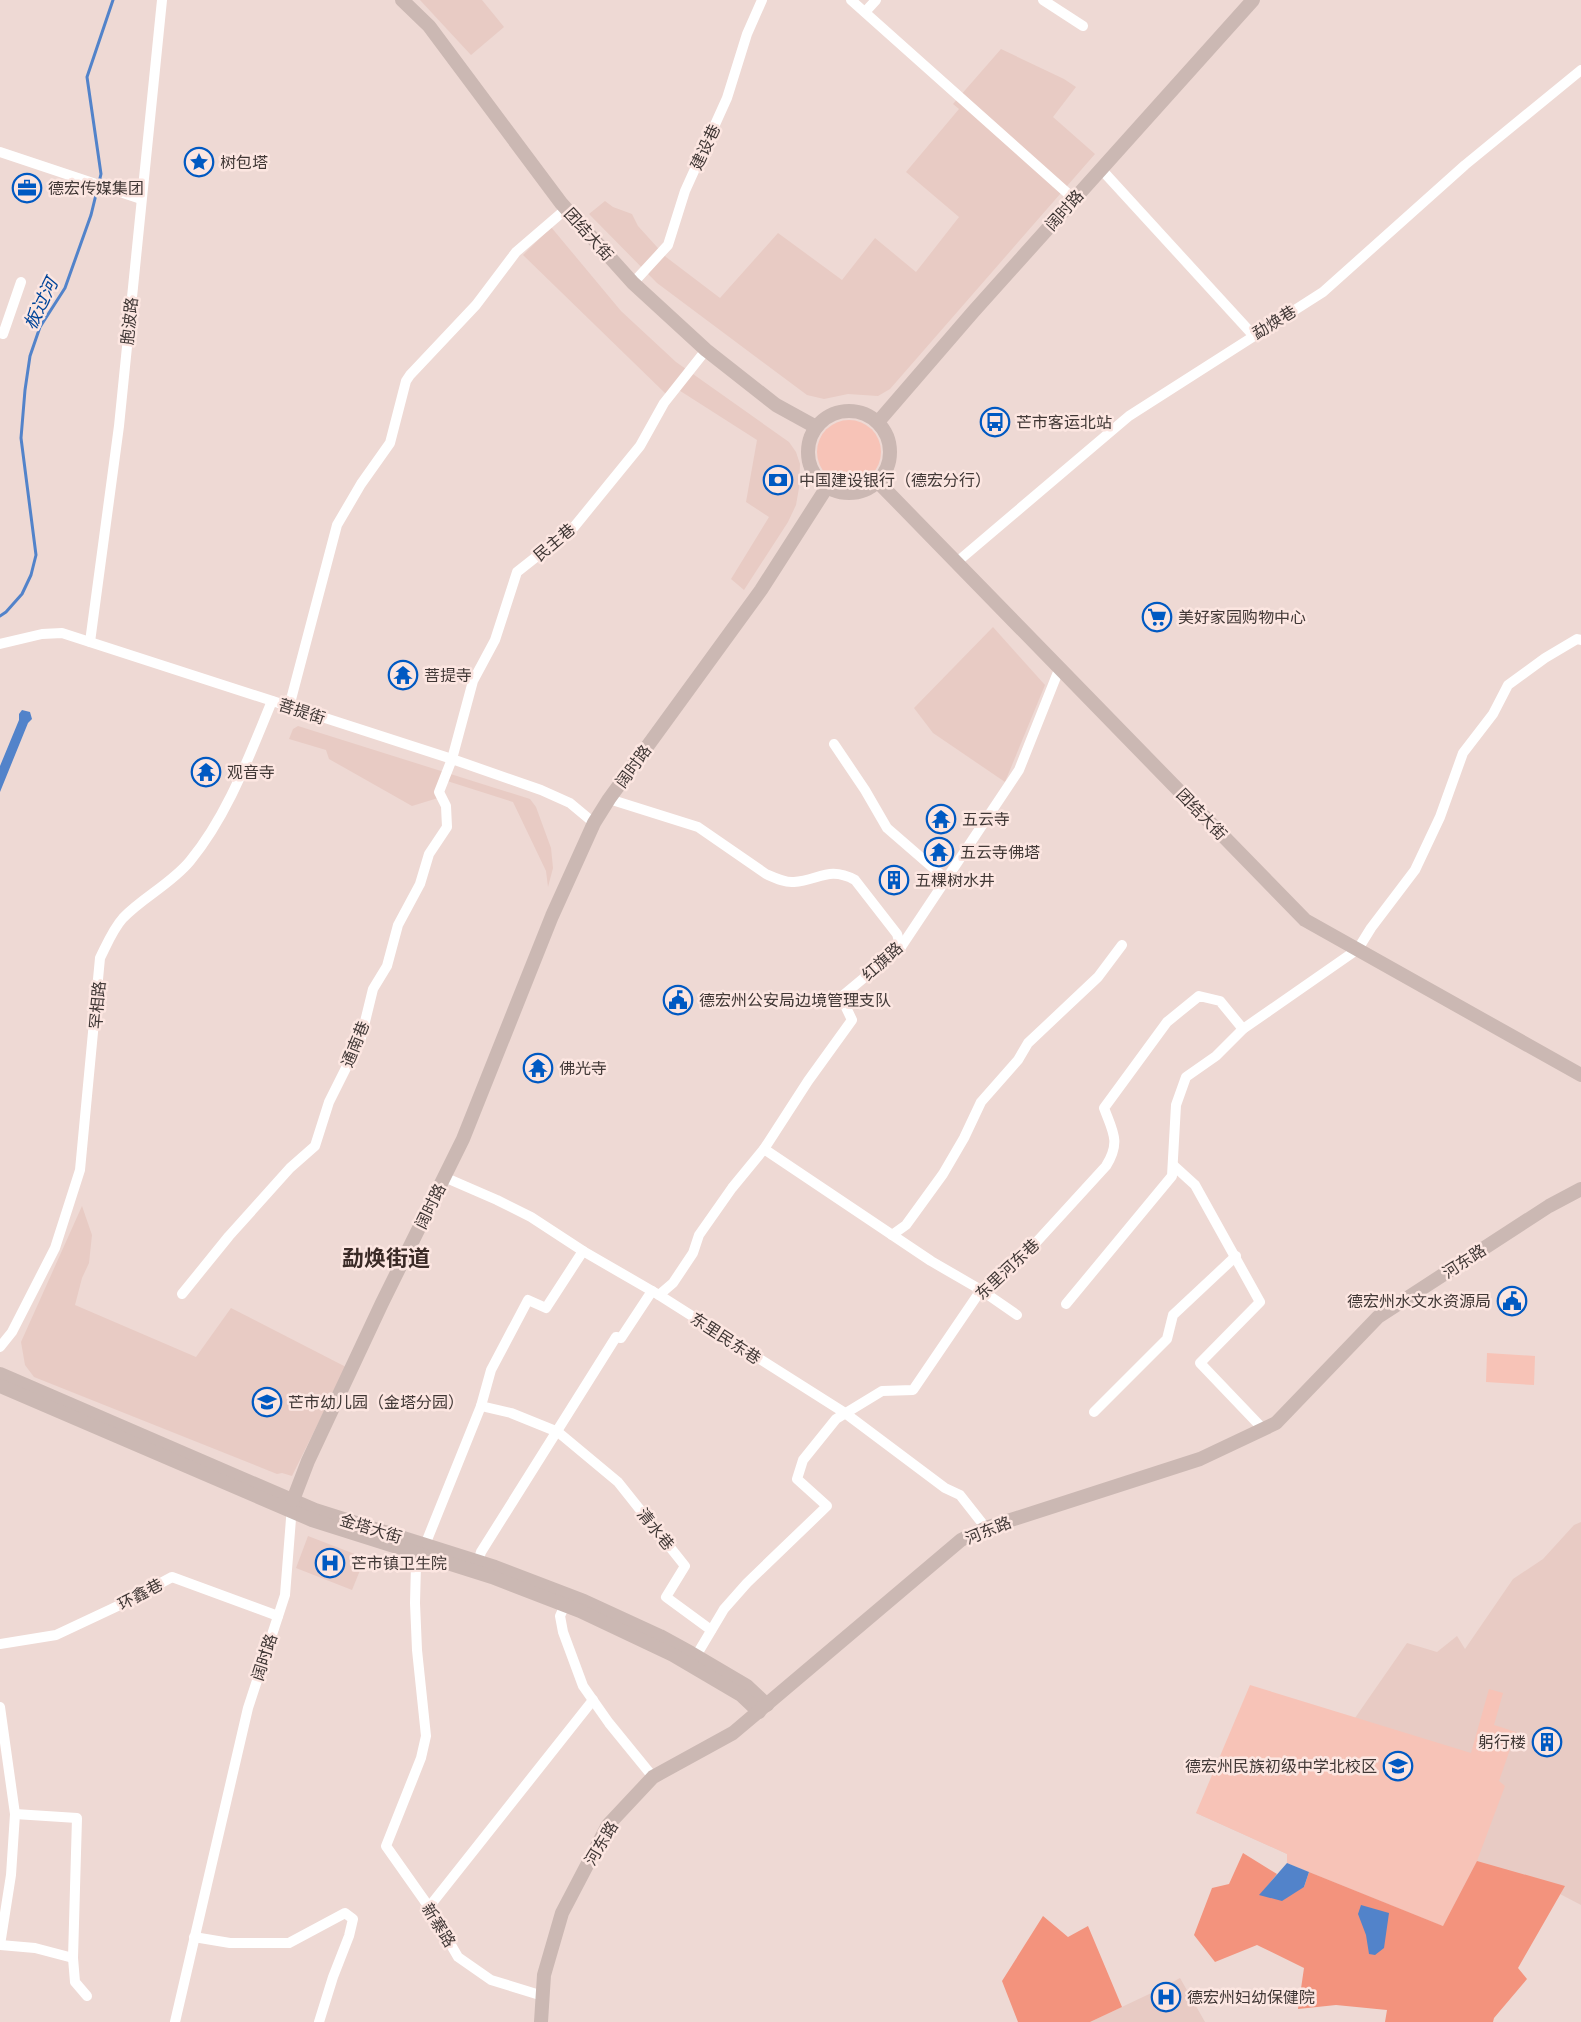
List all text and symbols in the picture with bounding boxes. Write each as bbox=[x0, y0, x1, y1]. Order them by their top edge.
street label: 建设巷 bbox=[687, 121, 724, 173]
place icon: 树包塔 bbox=[183, 146, 215, 178]
place label: 树包塔 bbox=[220, 153, 268, 172]
office icon: 德宏传媒集团 bbox=[11, 172, 43, 204]
place label: 德宏传媒集团 bbox=[48, 179, 144, 198]
street label: 阔时路 bbox=[1041, 186, 1087, 235]
street label: 团结大街 bbox=[560, 204, 617, 264]
water label: 板过河 bbox=[19, 272, 64, 333]
street label: 胞波路 bbox=[118, 296, 141, 346]
street label: 勐焕巷 bbox=[1249, 302, 1300, 343]
bus stop icon: 芒市客运北站 bbox=[979, 406, 1011, 438]
place label: 芒市客运北站 bbox=[1016, 413, 1112, 432]
bank icon: 中国建设银行（德宏分行） bbox=[762, 464, 794, 496]
place label: 中国建设银行（德宏分行） bbox=[799, 471, 991, 490]
street label: 民主巷 bbox=[530, 520, 579, 565]
supermarket icon: 美好家园购物中心 bbox=[1141, 601, 1173, 633]
place label: 美好家园购物中心 bbox=[1178, 608, 1306, 627]
temple icon: 菩提寺 bbox=[387, 659, 419, 691]
place label: 菩提寺 bbox=[424, 666, 472, 685]
street label: 菩提街 bbox=[276, 695, 328, 728]
street label: 阔时路 bbox=[612, 741, 655, 791]
temple icon: 观音寺 bbox=[190, 756, 222, 788]
place label: 观音寺 bbox=[227, 763, 275, 782]
street label: 团结大街 bbox=[1173, 785, 1231, 844]
temple icon: 五云寺 bbox=[925, 803, 957, 835]
place label: 五云寺 bbox=[962, 810, 1010, 829]
temple icon: 五云寺佛塔 bbox=[923, 836, 955, 868]
place label: 五云寺佛塔 bbox=[960, 843, 1040, 862]
building icon: 五棵树水井 bbox=[878, 864, 910, 896]
place label: 五棵树水井 bbox=[915, 871, 995, 890]
street label: 红旗路 bbox=[858, 938, 907, 984]
street label: 罕相路 bbox=[86, 980, 109, 1030]
public building icon: 德宏州公安局边境管理支队 bbox=[662, 984, 694, 1016]
place label: 德宏州公安局边境管理支队 bbox=[699, 991, 891, 1010]
street label: 通南巷 bbox=[338, 1018, 373, 1070]
temple icon: 佛光寺 bbox=[522, 1052, 554, 1084]
place label: 佛光寺 bbox=[559, 1059, 607, 1078]
street label: 阔时路 bbox=[411, 1180, 450, 1232]
street label: 东里河东巷 bbox=[972, 1235, 1043, 1304]
street label: 河东路 bbox=[1439, 1240, 1490, 1282]
district label: 勐焕街道 bbox=[342, 1245, 430, 1272]
public building icon: 德宏州水文水资源局 bbox=[1496, 1285, 1528, 1317]
place label: 德宏州水文水资源局 bbox=[1347, 1292, 1491, 1311]
street label: 东里民东巷 bbox=[687, 1309, 764, 1368]
school or university icon: 芒市幼儿园（金塔分园） bbox=[251, 1386, 283, 1418]
place label: 芒市幼儿园（金塔分园） bbox=[288, 1393, 464, 1412]
street label: 清水巷 bbox=[633, 1505, 678, 1554]
street label: 金塔大街 bbox=[337, 1510, 404, 1547]
street label: 河东路 bbox=[962, 1513, 1014, 1548]
hospital icon: 芒市镇卫生院 bbox=[314, 1547, 346, 1579]
place label: 芒市镇卫生院 bbox=[351, 1554, 447, 1573]
street label: 环鑫巷 bbox=[115, 1575, 166, 1614]
street label: 阔时路 bbox=[248, 1631, 281, 1683]
building icon: 躬行楼 bbox=[1531, 1726, 1563, 1758]
place label: 躬行楼 bbox=[1478, 1733, 1526, 1752]
school or university icon: 德宏州民族初级中学北校区 bbox=[1382, 1750, 1414, 1782]
place label: 德宏州民族初级中学北校区 bbox=[1185, 1757, 1377, 1776]
street label: 河东路 bbox=[581, 1818, 622, 1869]
street label: 新寨路 bbox=[418, 1900, 459, 1951]
hospital icon: 德宏州妇幼保健院 bbox=[1150, 1981, 1182, 2013]
place label: 德宏州妇幼保健院 bbox=[1187, 1988, 1315, 2007]

